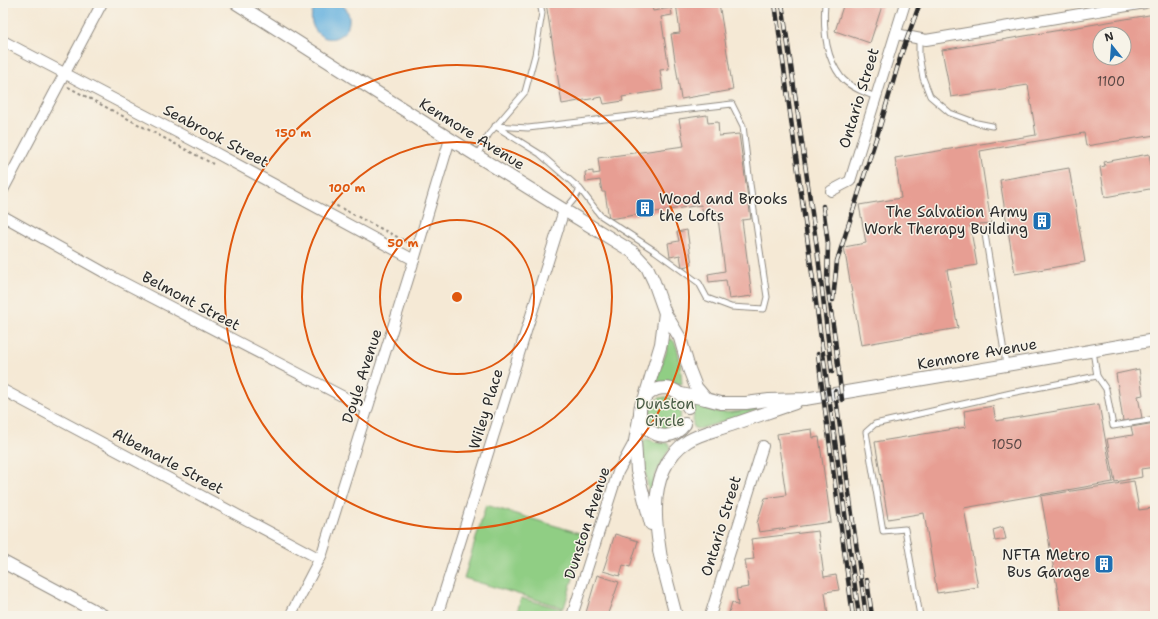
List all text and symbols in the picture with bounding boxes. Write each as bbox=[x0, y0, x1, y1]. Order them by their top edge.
north arrow bbox=[1092, 26, 1132, 66]
text: N bbox=[1103, 28, 1116, 45]
street label: Ontario Street bbox=[834, 45, 884, 151]
house number: 1100 bbox=[1097, 73, 1125, 90]
street label: Kenmore Avenue bbox=[415, 93, 529, 175]
street label: Seabrook Street bbox=[160, 100, 272, 172]
text: 150 m bbox=[275, 125, 311, 141]
text: 100 m bbox=[329, 180, 366, 196]
place label: Wood and Brooks the Lofts bbox=[659, 189, 788, 226]
building icon: Wood and Brooks the Lofts bbox=[634, 197, 656, 219]
place label: The Salvation Army Work Therapy Building bbox=[864, 202, 1028, 239]
building icon: The Salvation Army Work Therapy Building bbox=[1031, 210, 1053, 232]
text: 50 m bbox=[388, 235, 419, 251]
street label: Belmont Street bbox=[138, 267, 244, 335]
centre of rings bbox=[450, 290, 464, 304]
street label: Doyle Avenue bbox=[337, 326, 387, 426]
street label: Kenmore Avenue bbox=[916, 334, 1038, 374]
street label: Wiley Place bbox=[464, 366, 508, 452]
park label: Dunston Circle bbox=[635, 394, 695, 431]
street label: Albemarle Street bbox=[109, 423, 227, 499]
house number: 1050 bbox=[992, 436, 1022, 453]
street label: Dunston Avenue bbox=[559, 464, 615, 582]
street label: Ontario Street bbox=[696, 473, 746, 579]
place label: NFTA Metro Bus Garage bbox=[1002, 545, 1090, 582]
building icon: NFTA Metro Bus Garage bbox=[1093, 553, 1115, 575]

